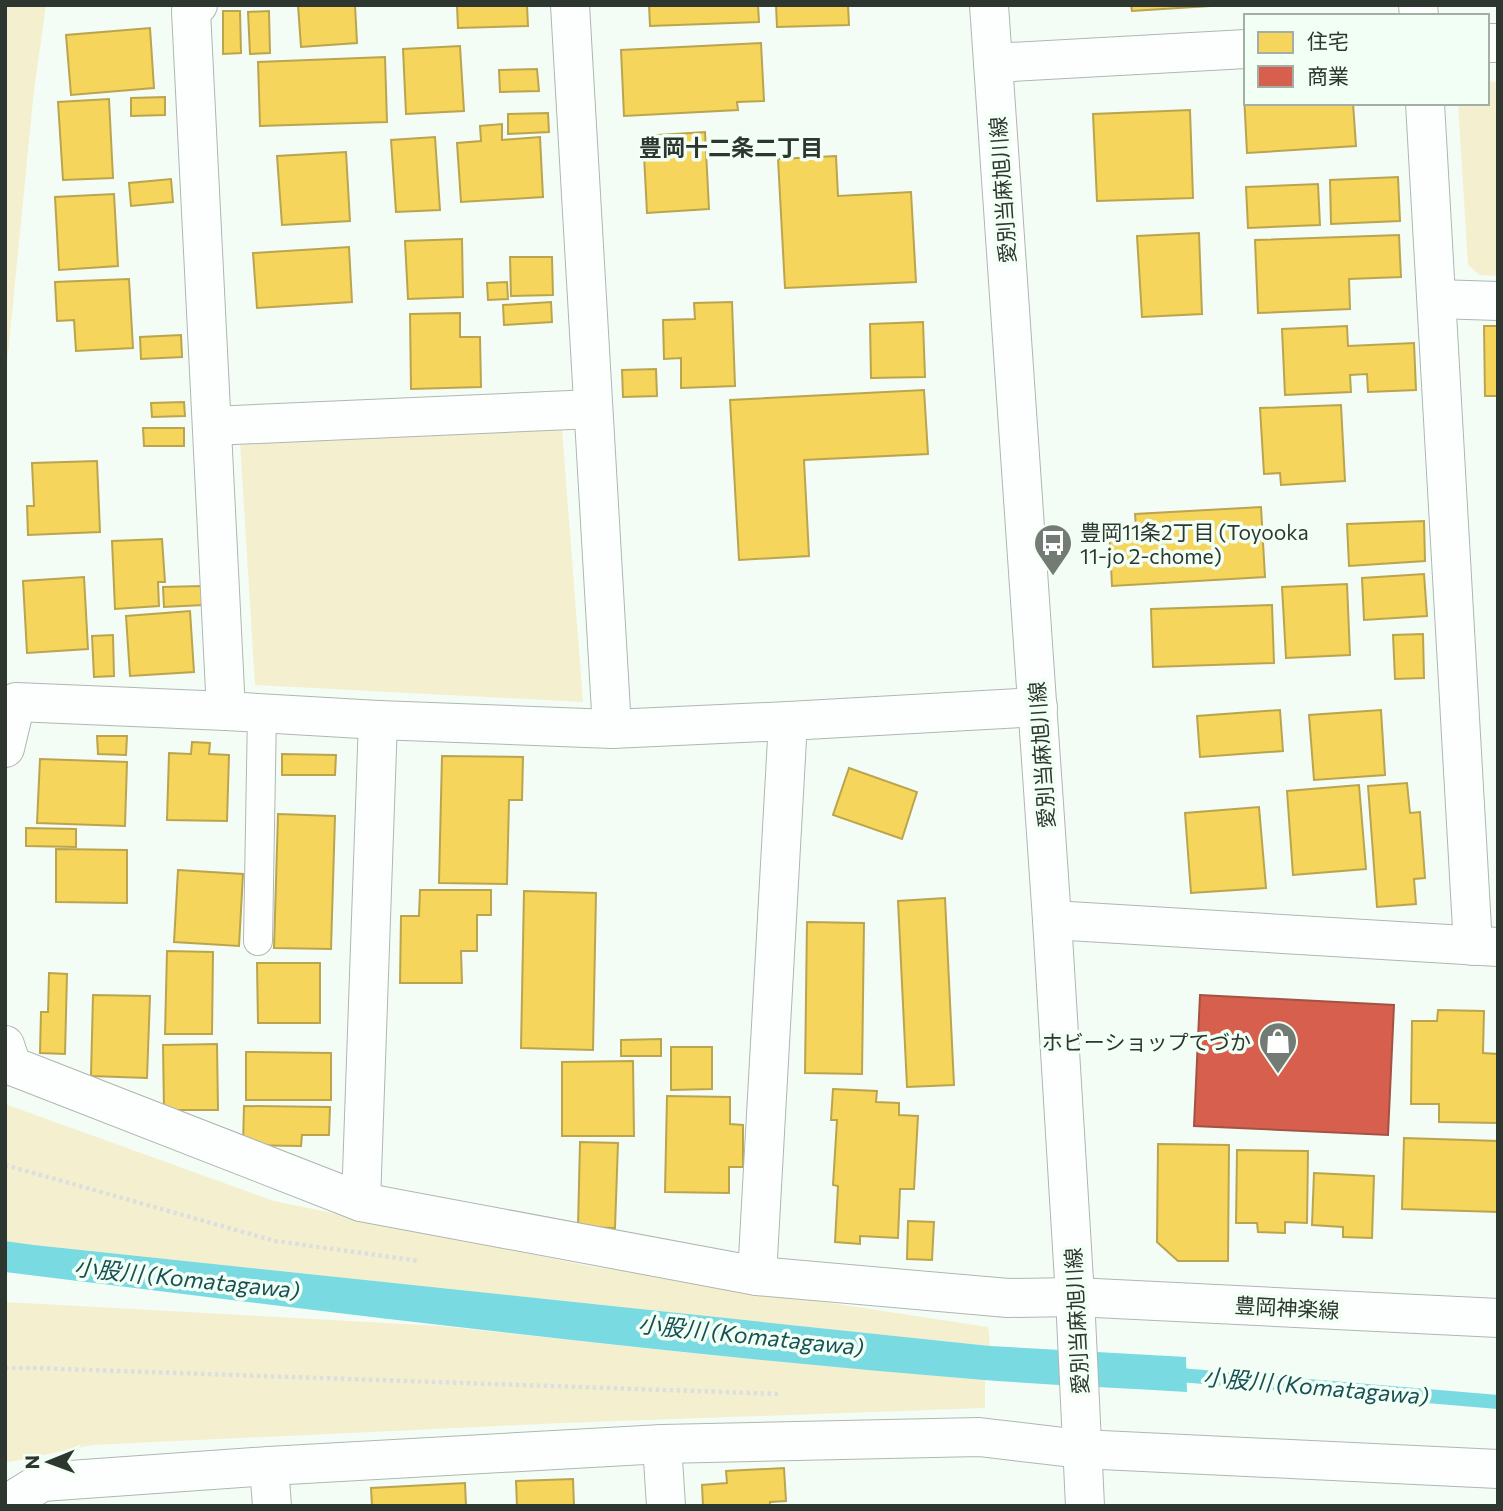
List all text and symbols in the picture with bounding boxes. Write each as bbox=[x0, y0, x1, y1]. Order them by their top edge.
legend bbox=[1244, 14, 1489, 105]
text: 住宅 bbox=[1307, 28, 1349, 53]
text: 商業 bbox=[1307, 63, 1349, 88]
street label: 愛別当麻旭川線 bbox=[984, 116, 1020, 264]
district label: 豊岡十二条二丁目 bbox=[639, 133, 823, 161]
place label: 豊岡11条2丁目 (Toyooka 11-jo 2-chome) bbox=[1080, 519, 1309, 568]
bus stop icon: 豊岡11条2丁目 (Toyooka 11-jo 2-chome) bbox=[1032, 522, 1074, 577]
street label: 愛別当麻旭川線 bbox=[1023, 681, 1059, 829]
shop icon: ホビーショップてづか bbox=[1257, 1020, 1299, 1075]
place label: ホビーショップてづか bbox=[1042, 1029, 1251, 1054]
street label: 愛別当麻旭川線 bbox=[1060, 1247, 1092, 1395]
water label: 小股川 (Komatagawa) bbox=[73, 1252, 301, 1304]
street label: 豊岡神楽線 bbox=[1234, 1292, 1340, 1322]
water label: 小股川 (Komatagawa) bbox=[637, 1309, 865, 1361]
water label: 小股川 (Komatagawa) bbox=[1202, 1362, 1430, 1410]
north arrow bbox=[14, 1427, 84, 1497]
text: N bbox=[20, 1455, 43, 1470]

